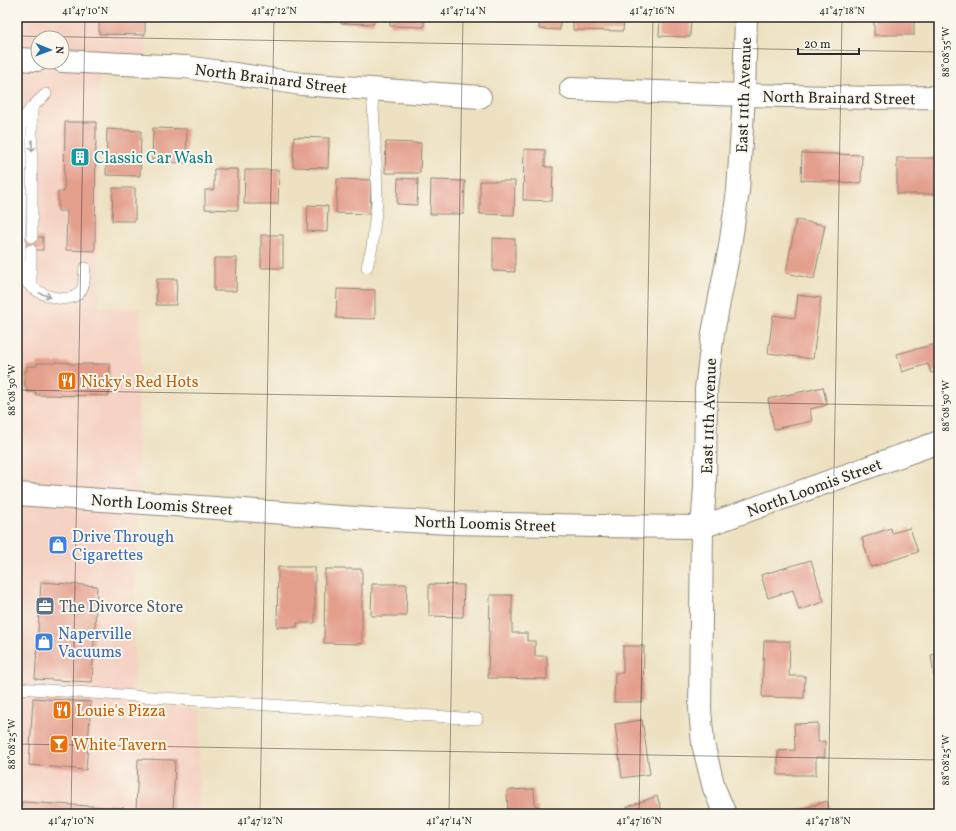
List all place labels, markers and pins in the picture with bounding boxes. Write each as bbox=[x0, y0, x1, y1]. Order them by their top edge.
building icon: Classic Car Wash bbox=[69, 146, 91, 168]
place label: Classic Car Wash bbox=[94, 148, 213, 170]
restaurant icon: Nicky's Red Hots bbox=[56, 370, 78, 392]
place label: Nicky's Red Hots bbox=[81, 372, 199, 394]
place label: Drive Through Cigarettes bbox=[72, 527, 174, 567]
shop icon: Drive Through Cigarettes bbox=[47, 534, 69, 556]
office icon: The Divorce Store bbox=[34, 595, 56, 617]
place label: The Divorce Store bbox=[59, 597, 183, 619]
place label: Naperville Vacuums bbox=[58, 624, 132, 664]
shop icon: Naperville Vacuums bbox=[33, 631, 55, 653]
restaurant icon: Louie's Pizza bbox=[51, 699, 73, 721]
place label: Louie's Pizza bbox=[76, 701, 166, 723]
bar icon: White Tavern bbox=[48, 733, 70, 755]
place label: White Tavern bbox=[73, 735, 167, 757]

